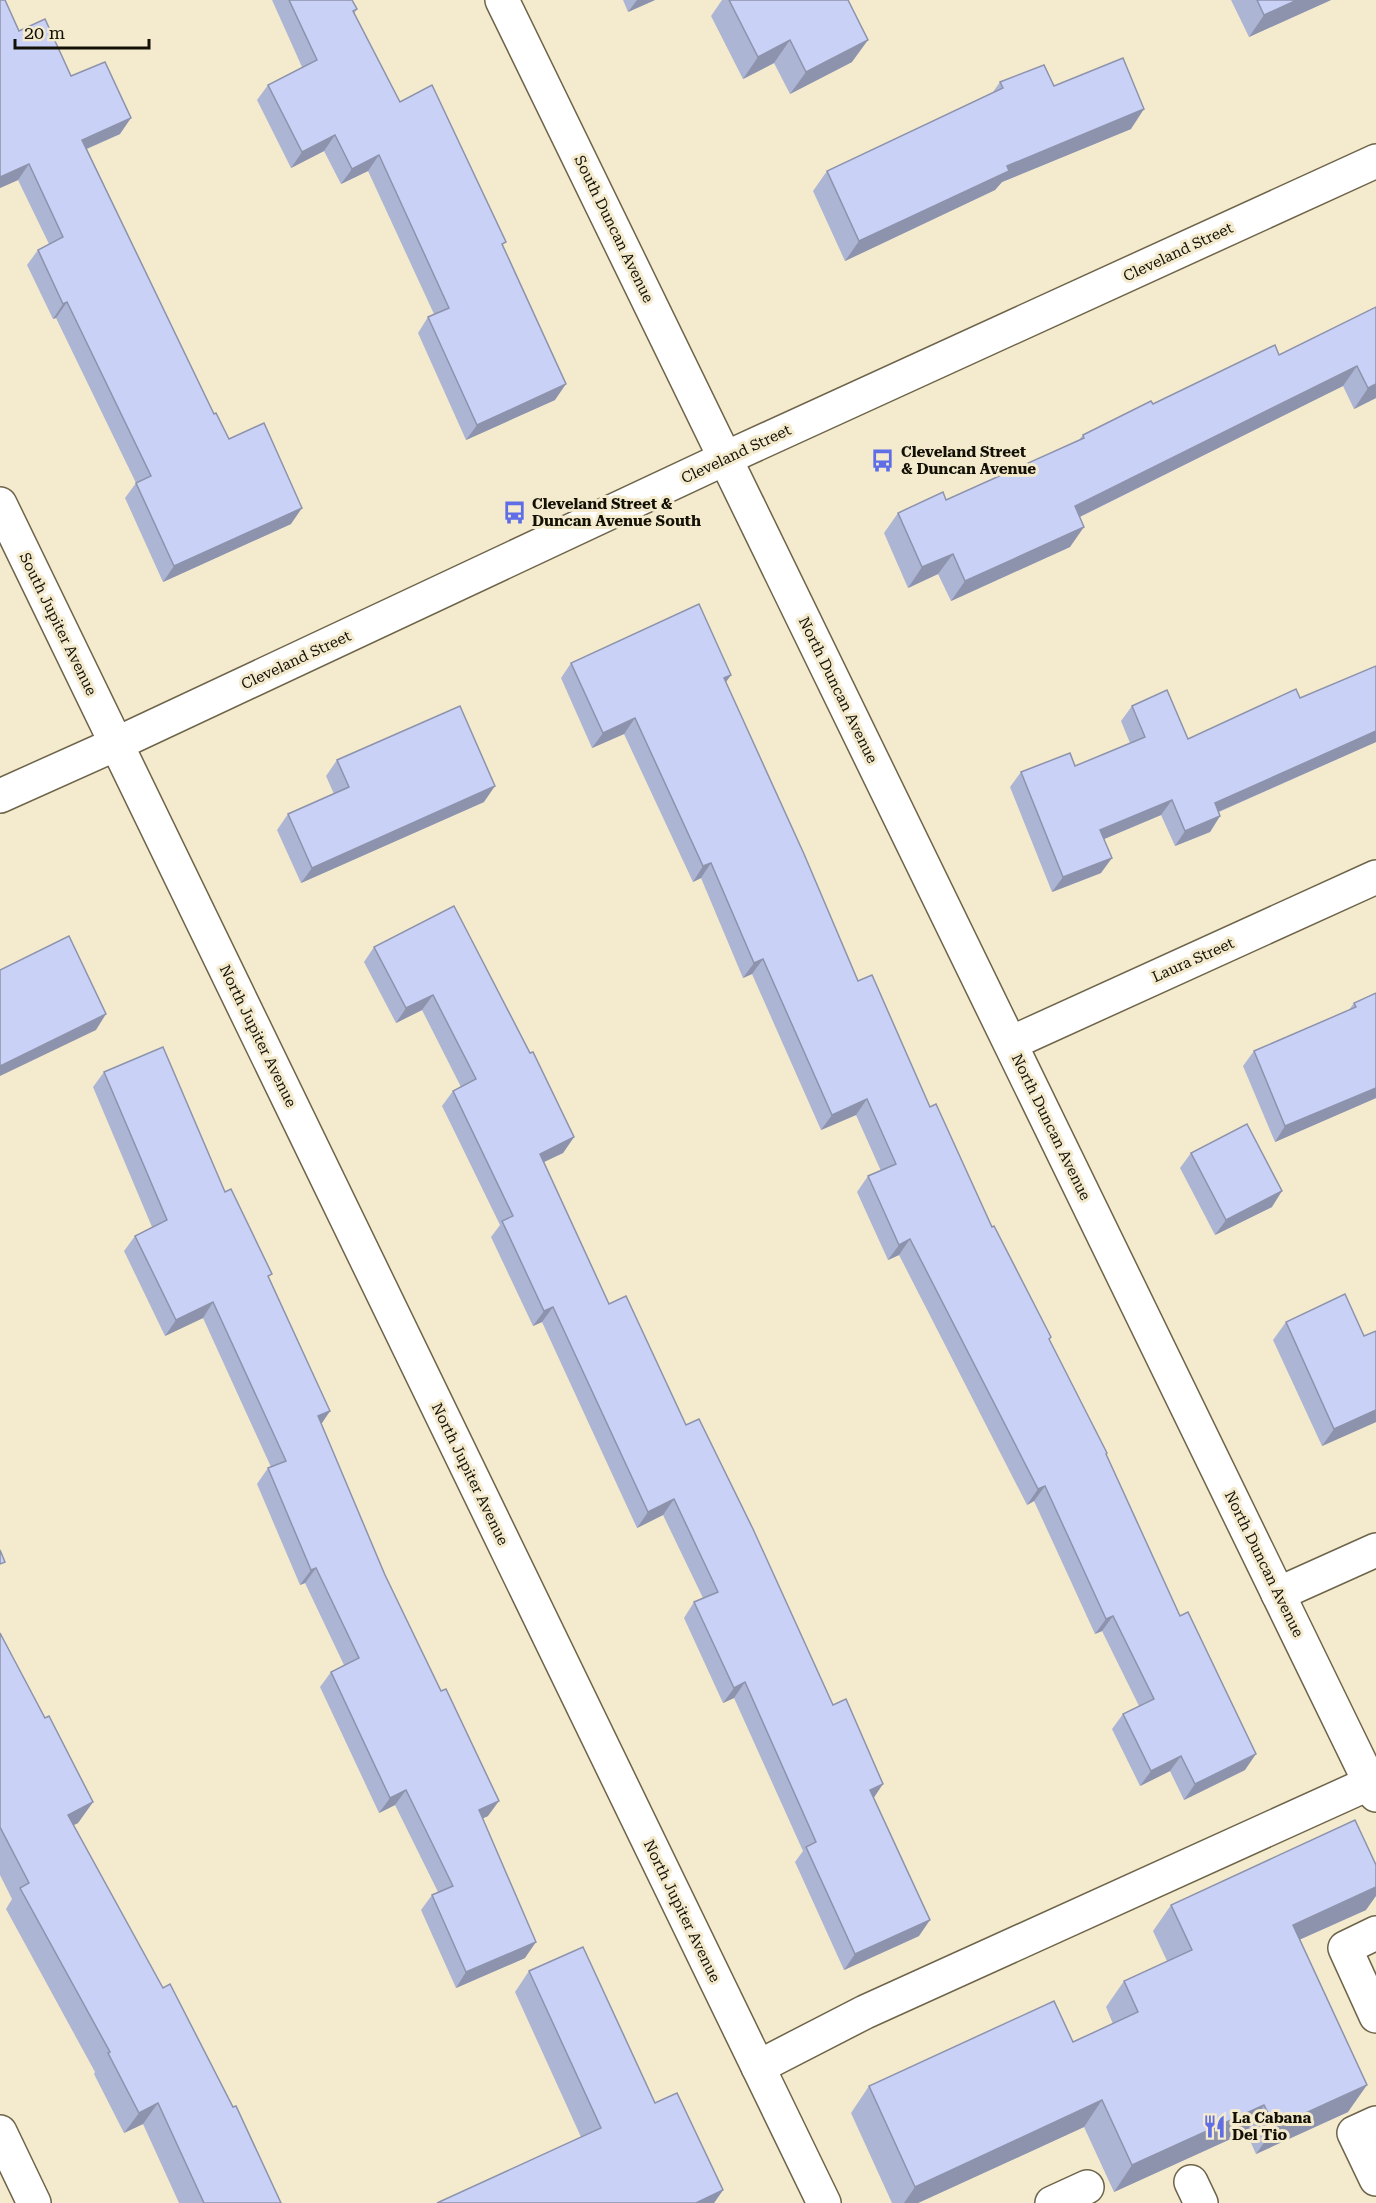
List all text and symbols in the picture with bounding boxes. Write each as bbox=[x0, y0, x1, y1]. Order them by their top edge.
scale bar bbox=[15, 12, 148, 50]
text: 20 m bbox=[24, 22, 65, 43]
street label: South Duncan Avenue bbox=[570, 152, 658, 306]
street label: Cleveland Street bbox=[1120, 219, 1236, 285]
street label: Cleveland Street bbox=[678, 421, 794, 487]
place label: Cleveland Street & Duncan Avenue bbox=[901, 443, 1036, 478]
bus stop icon: Cleveland Street & Duncan Avenue bbox=[870, 448, 896, 474]
place label: Cleveland Street & Duncan Avenue South bbox=[532, 495, 701, 530]
bus stop icon: Cleveland Street & Duncan Avenue South bbox=[501, 500, 527, 526]
street label: South Jupiter Avenue bbox=[16, 550, 100, 698]
street label: North Duncan Avenue bbox=[795, 614, 881, 766]
street label: Cleveland Street bbox=[238, 627, 354, 693]
street label: Laura Street bbox=[1149, 934, 1237, 986]
street label: North Jupiter Avenue bbox=[216, 962, 300, 1110]
street label: North Duncan Avenue bbox=[1008, 1051, 1094, 1203]
street label: North Jupiter Avenue bbox=[428, 1400, 512, 1548]
street label: North Duncan Avenue bbox=[1221, 1488, 1307, 1640]
street label: North Jupiter Avenue bbox=[640, 1837, 724, 1985]
place label: La Cabana Del Tio bbox=[1232, 2109, 1311, 2144]
restaurant icon: La Cabana Del Tio bbox=[1201, 2114, 1227, 2140]

